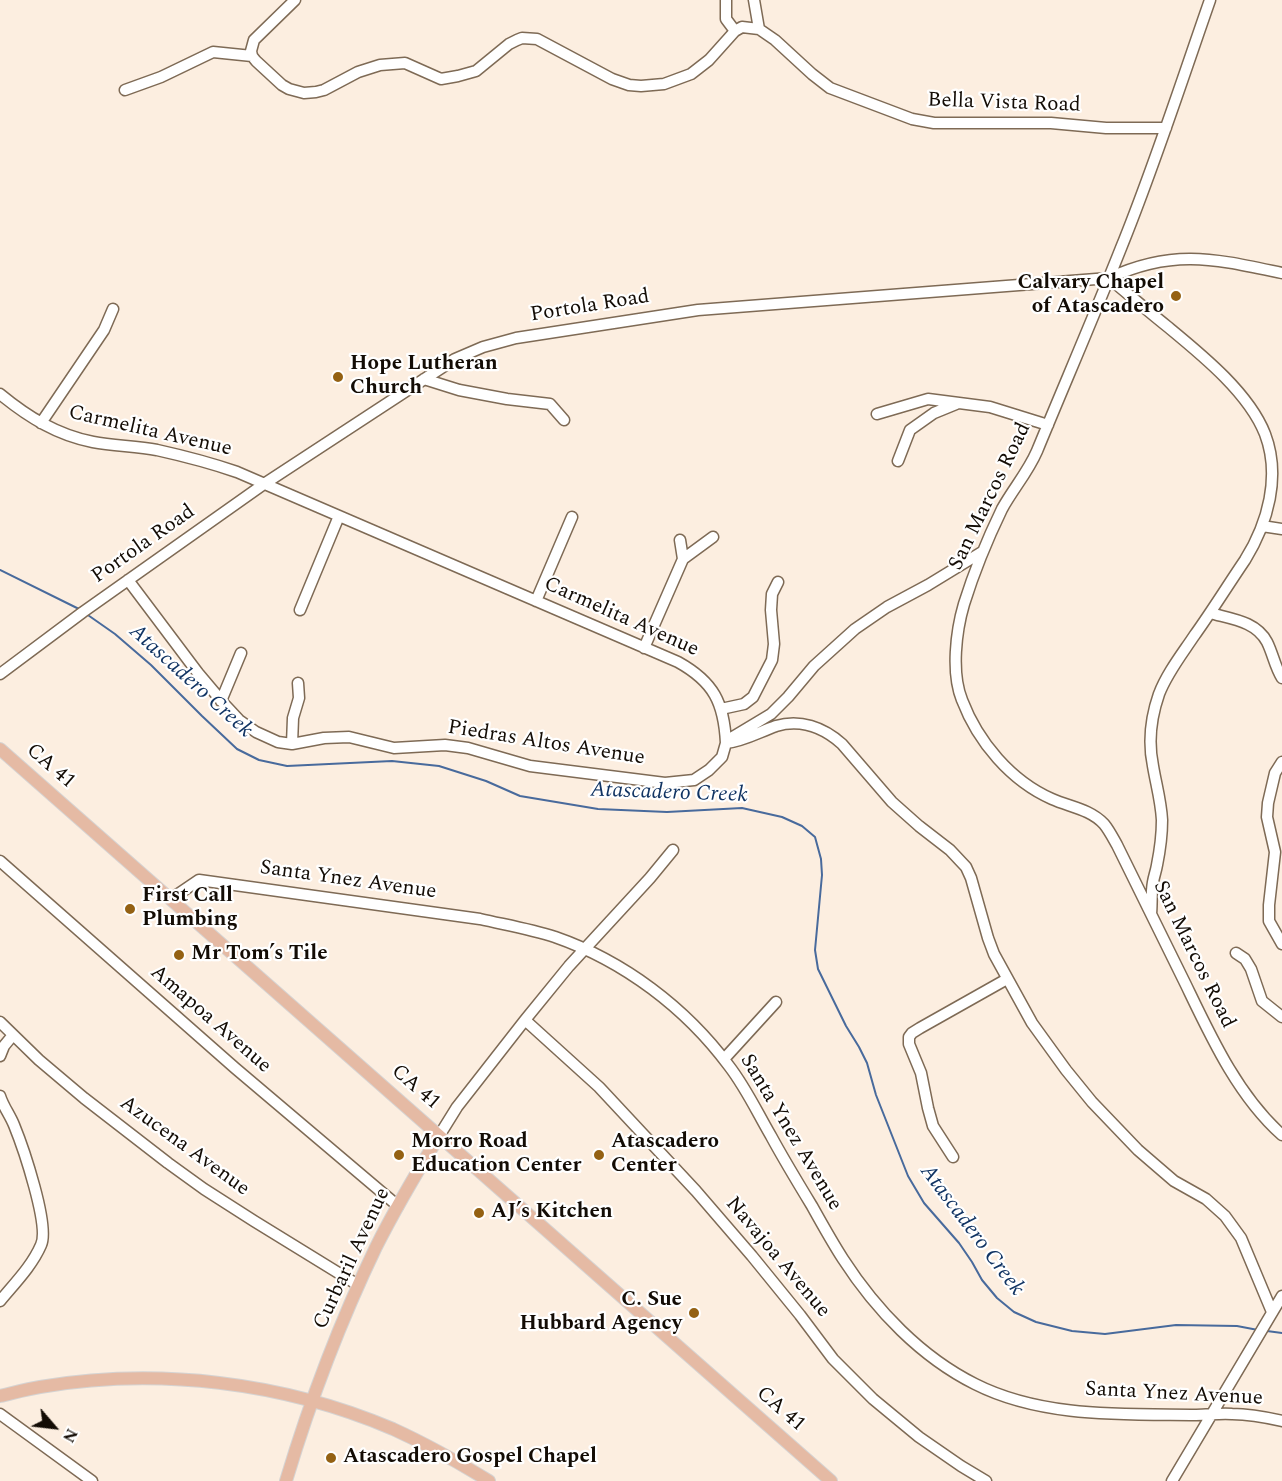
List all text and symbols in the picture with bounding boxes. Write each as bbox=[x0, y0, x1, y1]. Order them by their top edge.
street label: Bella Vista Road bbox=[927, 89, 1081, 119]
place label: Calvary Chapel of Atascadero bbox=[1018, 271, 1164, 321]
street label: Portola Road bbox=[529, 285, 651, 329]
marker: Calvary Chapel of Atascadero bbox=[1169, 289, 1183, 303]
place label: Hope Lutheran Church bbox=[350, 352, 498, 402]
marker: Hope Lutheran Church bbox=[331, 370, 345, 384]
street label: Carmelita Avenue bbox=[66, 401, 234, 463]
street label: San Marcos Road bbox=[944, 419, 1038, 575]
street label: Portola Road bbox=[87, 500, 201, 590]
street label: Carmelita Avenue bbox=[540, 573, 702, 663]
water label: Atascadero Creek bbox=[123, 620, 257, 744]
street label: Piedras Altos Avenue bbox=[446, 716, 646, 772]
street label: CA 41 bbox=[20, 739, 80, 795]
water label: Atascadero Creek bbox=[590, 778, 748, 810]
street label: Santa Ynez Avenue bbox=[258, 856, 438, 906]
street label: San Marcos Road bbox=[1146, 877, 1240, 1033]
place label: First Call Plumbing bbox=[142, 884, 238, 934]
marker: First Call Plumbing bbox=[123, 902, 137, 916]
place label: Mr Tom’s Tile bbox=[191, 942, 328, 968]
marker: Mr Tom’s Tile bbox=[172, 948, 186, 962]
street label: Amapoa Avenue bbox=[144, 961, 276, 1079]
street label: Santa Ynez Avenue bbox=[733, 1050, 847, 1216]
street label: CA 41 bbox=[385, 1060, 445, 1116]
street label: Azucena Avenue bbox=[114, 1091, 254, 1203]
place label: Morro Road Education Center bbox=[411, 1130, 581, 1180]
place label: Atascadero Center bbox=[611, 1130, 719, 1180]
marker: Morro Road Education Center bbox=[392, 1148, 406, 1162]
marker: Atascadero Center bbox=[592, 1148, 606, 1162]
water label: Atascadero Creek bbox=[913, 1160, 1029, 1302]
street label: Curbaril Avenue bbox=[309, 1184, 397, 1334]
street label: Navajoa Avenue bbox=[719, 1192, 835, 1324]
place label: AJ’s Kitchen bbox=[491, 1200, 613, 1226]
marker: AJ’s Kitchen bbox=[472, 1206, 486, 1220]
place label: C. Sue Hubbard Agency bbox=[519, 1288, 682, 1338]
marker: C. Sue Hubbard Agency bbox=[687, 1306, 701, 1320]
street label: Santa Ynez Avenue bbox=[1084, 1378, 1264, 1412]
street label: CA 41 bbox=[750, 1382, 810, 1438]
north arrow bbox=[24, 1397, 84, 1457]
text: N bbox=[56, 1424, 84, 1447]
place label: Atascadero Gospel Chapel bbox=[343, 1445, 597, 1471]
marker: Atascadero Gospel Chapel bbox=[324, 1451, 338, 1465]

